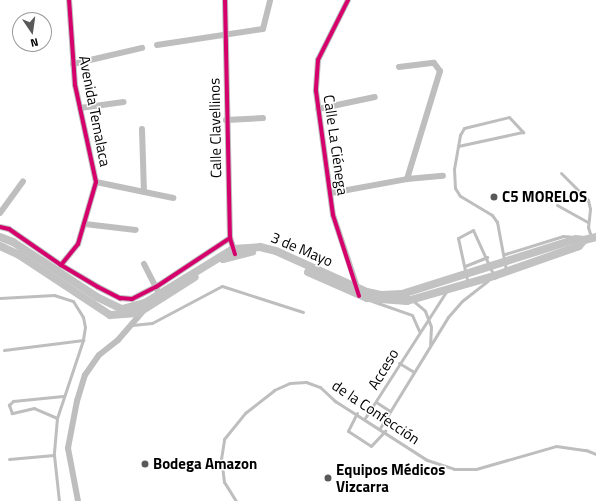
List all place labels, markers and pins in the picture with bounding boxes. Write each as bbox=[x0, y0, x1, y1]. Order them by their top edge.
place label: C5 MORELOS bbox=[502, 188, 587, 206]
marker: C5 MORELOS bbox=[489, 192, 499, 202]
place label: Bodega Amazon bbox=[153, 455, 257, 473]
marker: Bodega Amazon bbox=[140, 459, 150, 469]
place label: Equipos Médicos Vizcarra bbox=[336, 460, 445, 495]
marker: Equipos Médicos Vizcarra bbox=[323, 473, 333, 483]

